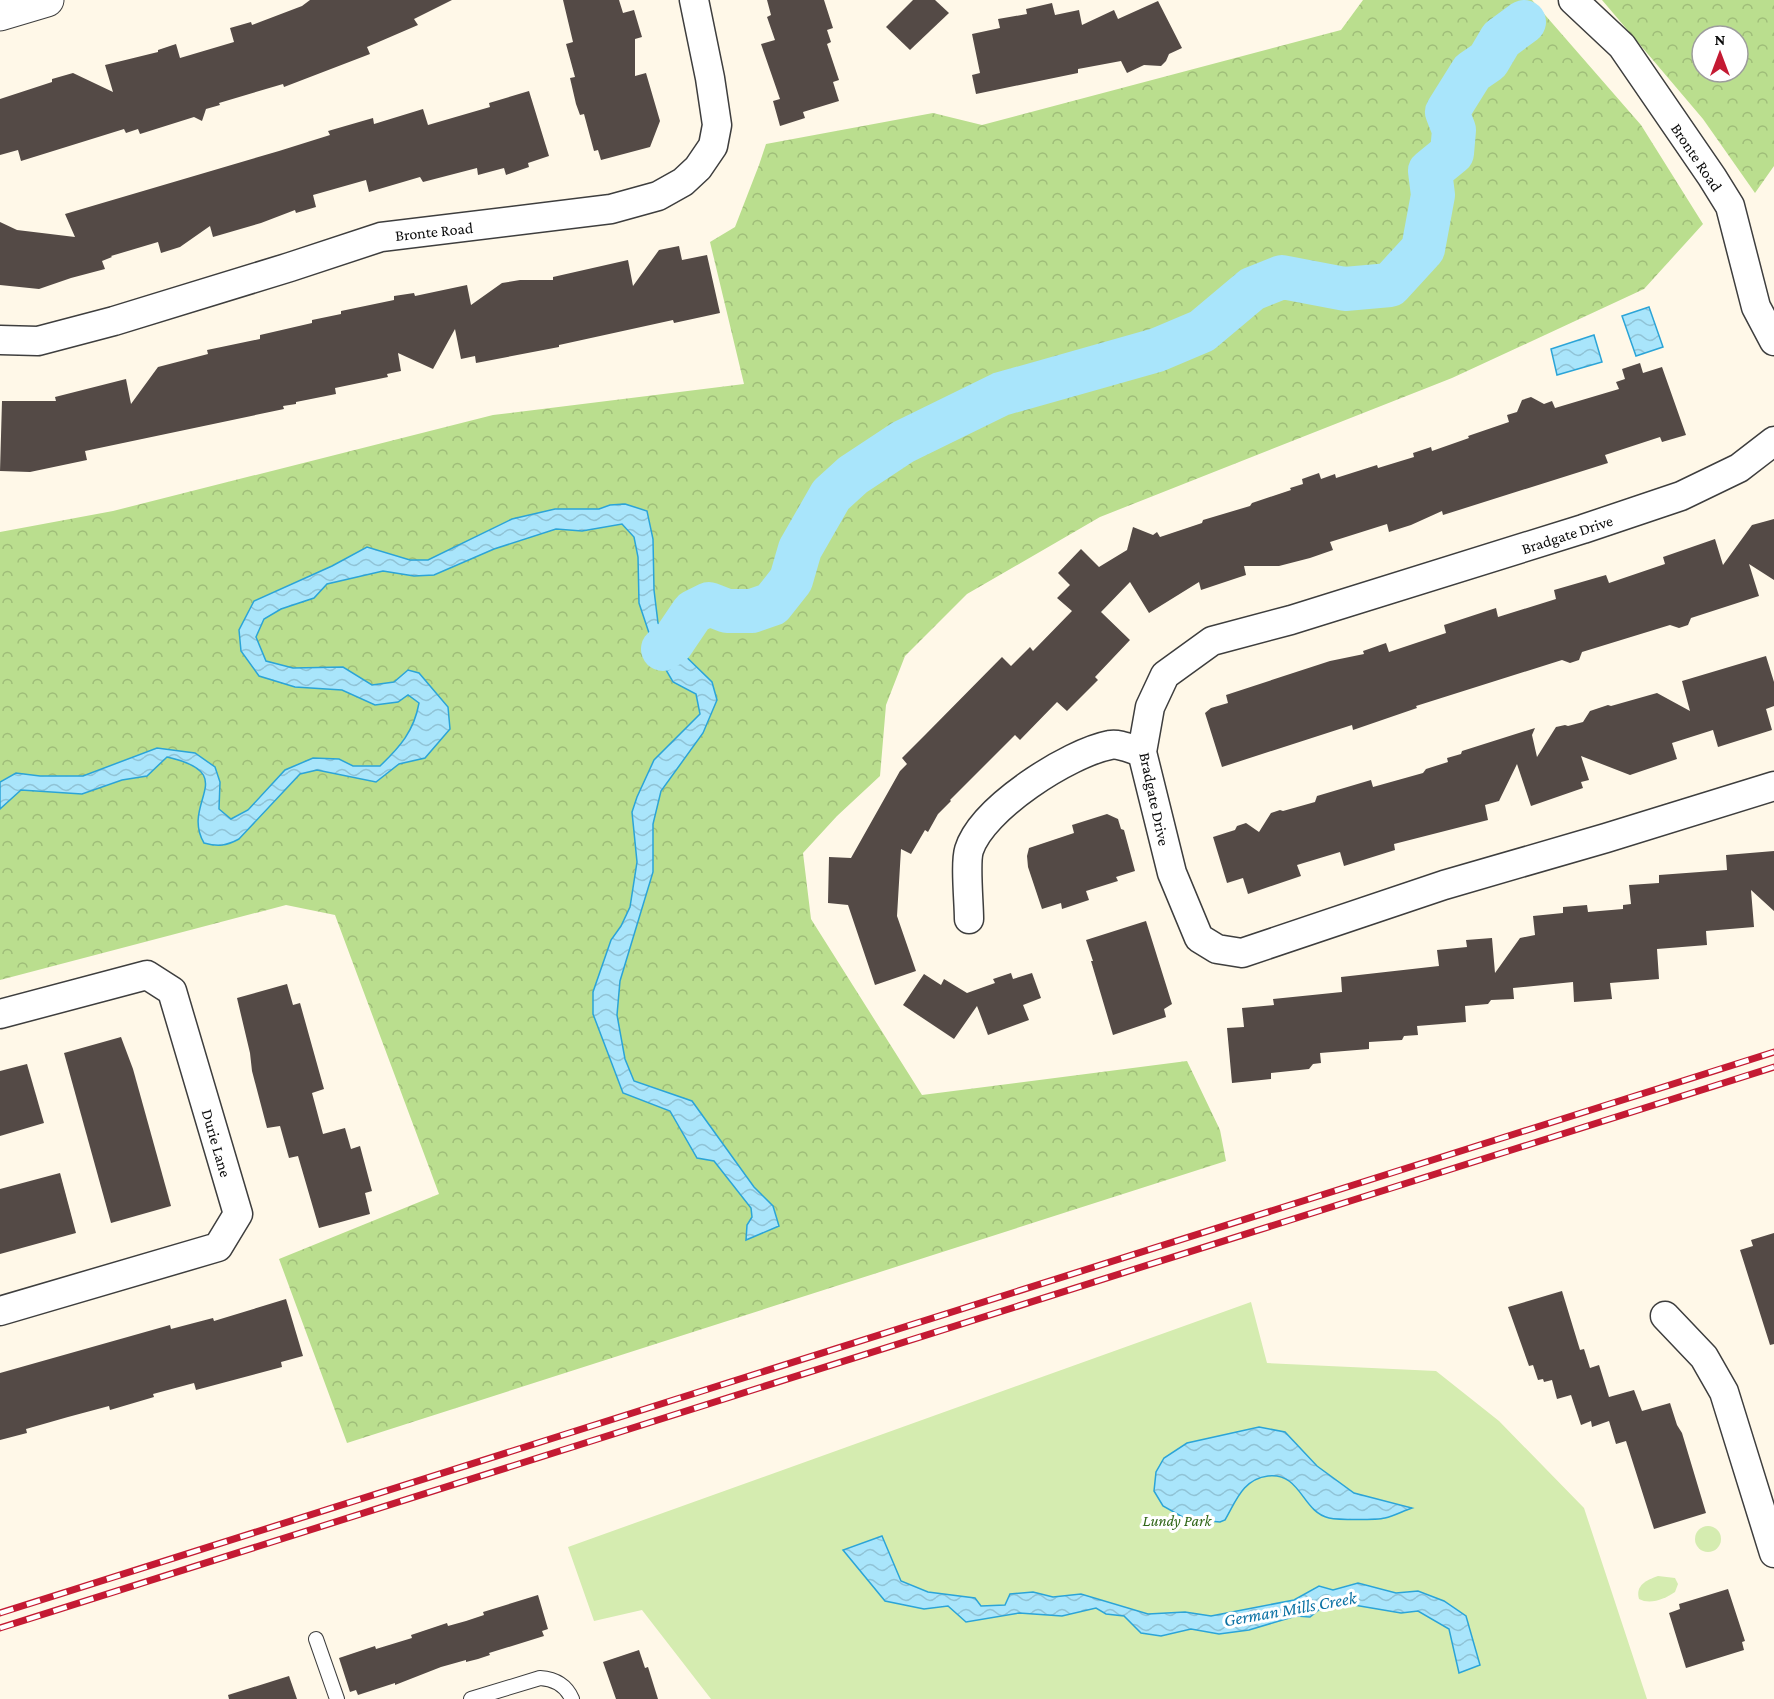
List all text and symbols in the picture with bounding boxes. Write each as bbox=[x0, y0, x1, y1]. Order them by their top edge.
north arrow bbox=[1690, 24, 1750, 84]
text: N bbox=[1715, 31, 1726, 48]
street label: Bronte Road bbox=[1668, 120, 1726, 195]
street label: Bronte Road bbox=[394, 219, 474, 244]
street label: Bradgate Drive bbox=[1519, 512, 1615, 558]
street label: Bradgate Drive bbox=[1135, 751, 1173, 848]
street label: Durie Lane bbox=[199, 1107, 234, 1179]
park label: Lundy Park bbox=[1143, 1512, 1212, 1530]
water label: German Mills Creek bbox=[1222, 1587, 1359, 1631]

